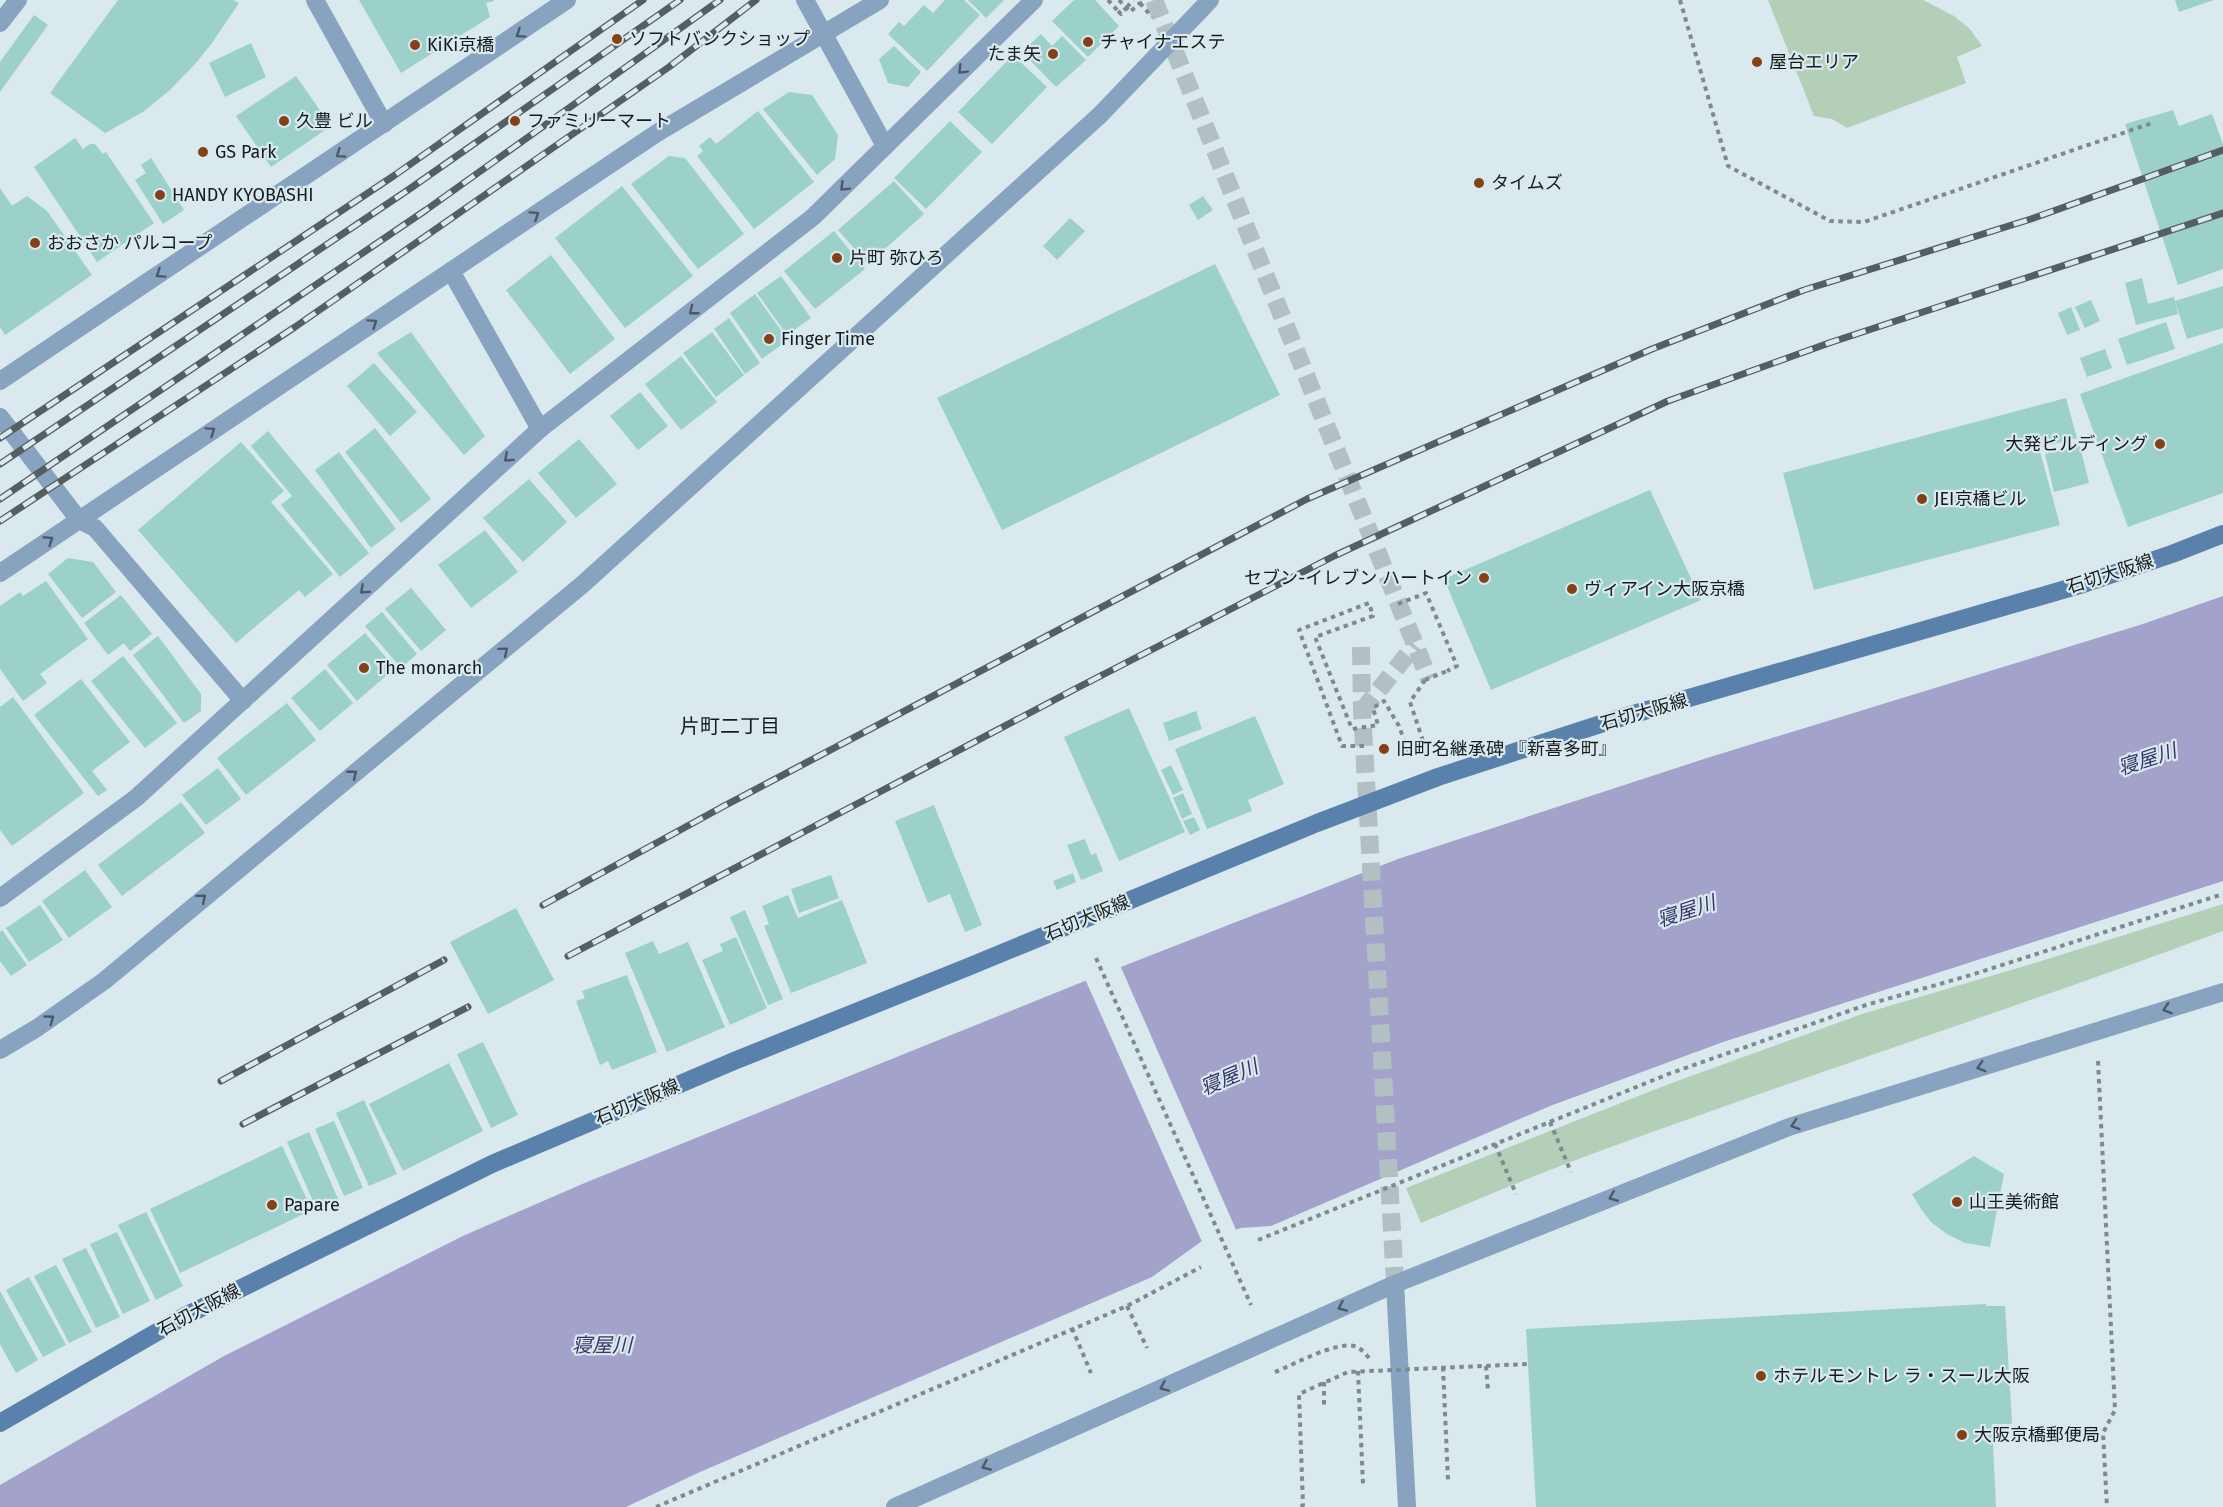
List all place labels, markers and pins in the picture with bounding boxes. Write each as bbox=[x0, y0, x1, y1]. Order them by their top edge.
place label: ソフトバンクショップ bbox=[629, 28, 810, 50]
place label: チャイナエステ bbox=[1100, 31, 1225, 53]
marker: ソフトバンクショップ bbox=[610, 32, 624, 46]
place label: KiKi京橋 bbox=[427, 34, 494, 56]
marker: チャイナエステ bbox=[1081, 35, 1095, 49]
marker: KiKi京橋 bbox=[408, 38, 422, 52]
place label: たま矢 bbox=[988, 43, 1041, 65]
marker: たま矢 bbox=[1046, 47, 1060, 61]
place label: 屋台エリア bbox=[1769, 51, 1859, 73]
marker: 屋台エリア bbox=[1750, 55, 1764, 69]
place label: 久豊 ビル bbox=[296, 110, 373, 132]
place label: ファミリーマート bbox=[527, 110, 671, 132]
marker: 久豊 ビル bbox=[277, 114, 291, 128]
marker: ファミリーマート bbox=[508, 114, 522, 128]
place label: GS Park bbox=[215, 141, 277, 163]
marker: GS Park bbox=[196, 145, 210, 159]
place label: タイムズ bbox=[1491, 172, 1563, 194]
marker: タイムズ bbox=[1472, 176, 1486, 190]
place label: HANDY KYOBASHI bbox=[172, 184, 313, 206]
marker: HANDY KYOBASHI bbox=[153, 188, 167, 202]
place label: おおさか パルコープ bbox=[47, 232, 212, 254]
marker: おおさか パルコープ bbox=[28, 236, 42, 250]
place label: 片町 弥ひろ bbox=[849, 247, 944, 269]
marker: 片町 弥ひろ bbox=[830, 251, 844, 265]
place label: Finger Time bbox=[781, 328, 875, 350]
marker: Finger Time bbox=[762, 332, 776, 346]
place label: 大発ビルディング bbox=[2005, 433, 2148, 455]
marker: 大発ビルディング bbox=[2153, 437, 2167, 451]
place label: JEI京橋ビル bbox=[1934, 488, 2026, 510]
marker: JEI京橋ビル bbox=[1915, 492, 1929, 506]
place label: セブン-イレブン ハートイン bbox=[1244, 567, 1472, 589]
marker: セブン-イレブン ハートイン bbox=[1477, 571, 1491, 585]
place label: ヴィアイン大阪京橋 bbox=[1584, 578, 1745, 600]
marker: ヴィアイン大阪京橋 bbox=[1565, 582, 1579, 596]
place label: The monarch bbox=[376, 657, 482, 679]
marker: The monarch bbox=[357, 661, 371, 675]
place label: 旧町名継承碑 『新喜多町』 bbox=[1396, 738, 1617, 760]
marker: 旧町名継承碑 『新喜多町』 bbox=[1377, 742, 1391, 756]
place label: 山王美術館 bbox=[1969, 1191, 2059, 1213]
place label: Papare bbox=[284, 1194, 340, 1216]
marker: 山王美術館 bbox=[1950, 1195, 1964, 1209]
marker: Papare bbox=[265, 1198, 279, 1212]
place label: ホテルモントレ ラ・スール大阪 bbox=[1773, 1365, 2030, 1387]
marker: ホテルモントレ ラ・スール大阪 bbox=[1754, 1369, 1768, 1383]
place label: 大阪京橋郵便局 bbox=[1974, 1424, 2100, 1446]
marker: 大阪京橋郵便局 bbox=[1955, 1428, 1969, 1442]

